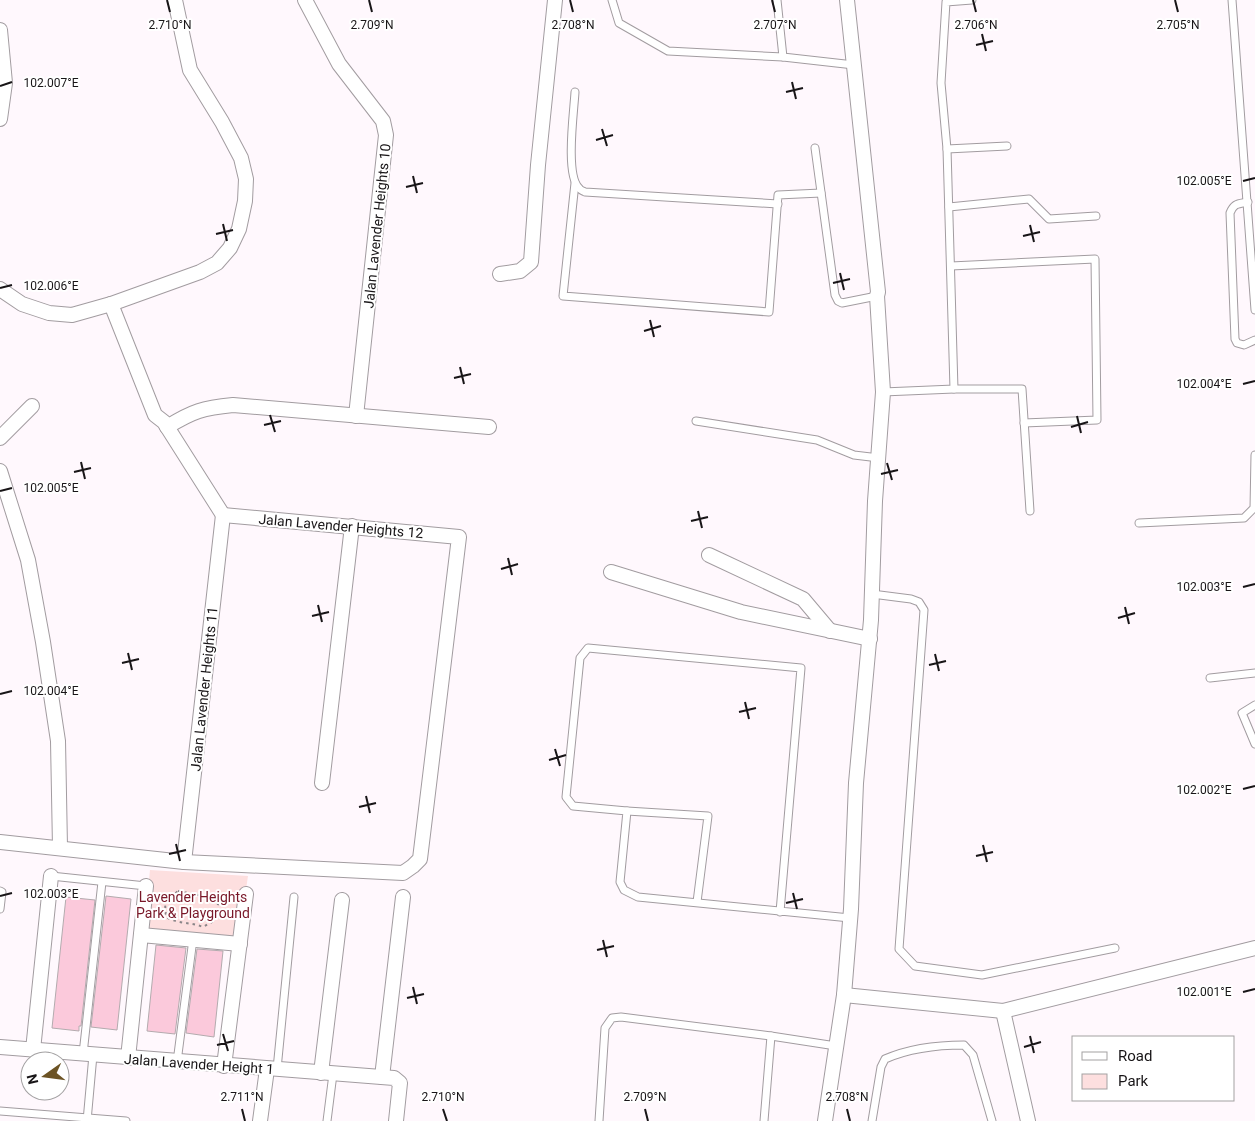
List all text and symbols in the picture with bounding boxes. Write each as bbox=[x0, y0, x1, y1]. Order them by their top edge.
text: 2.710°N bbox=[148, 18, 192, 32]
text: 2.709°N bbox=[350, 18, 394, 32]
text: 2.708°N bbox=[551, 18, 595, 32]
text: 2.707°N bbox=[753, 18, 797, 32]
text: 2.706°N bbox=[954, 18, 998, 32]
text: 2.705°N bbox=[1156, 18, 1200, 32]
text: 102.007°E bbox=[24, 76, 79, 90]
street label: Jalan Lavender Heights 10 bbox=[360, 143, 394, 309]
text: 102.005°E bbox=[1177, 174, 1232, 188]
text: 102.006°E bbox=[24, 279, 79, 293]
text: 102.004°E bbox=[1177, 377, 1232, 391]
text: 102.005°E bbox=[24, 481, 79, 495]
street label: Jalan Lavender Heights 12 bbox=[258, 511, 424, 541]
text: 102.003°E bbox=[1177, 580, 1232, 594]
street label: Jalan Lavender Heights 11 bbox=[187, 606, 221, 772]
text: 102.004°E bbox=[24, 684, 79, 698]
text: 102.002°E bbox=[1177, 783, 1232, 797]
text: 102.003°E bbox=[24, 887, 79, 901]
park label: Lavender Heights Park & Playground bbox=[136, 889, 250, 921]
text: 102.001°E bbox=[1177, 985, 1232, 999]
legend bbox=[1072, 1036, 1235, 1101]
text: Road bbox=[1118, 1047, 1152, 1065]
north arrow bbox=[20, 1051, 70, 1101]
street label: Jalan Lavender Height 1 bbox=[123, 1051, 275, 1077]
text: N bbox=[23, 1072, 41, 1086]
text: Park bbox=[1118, 1072, 1149, 1090]
text: 2.711°N bbox=[220, 1090, 264, 1104]
text: 2.710°N bbox=[421, 1090, 465, 1104]
text: 2.709°N bbox=[623, 1090, 667, 1104]
text: 2.708°N bbox=[825, 1090, 869, 1104]

